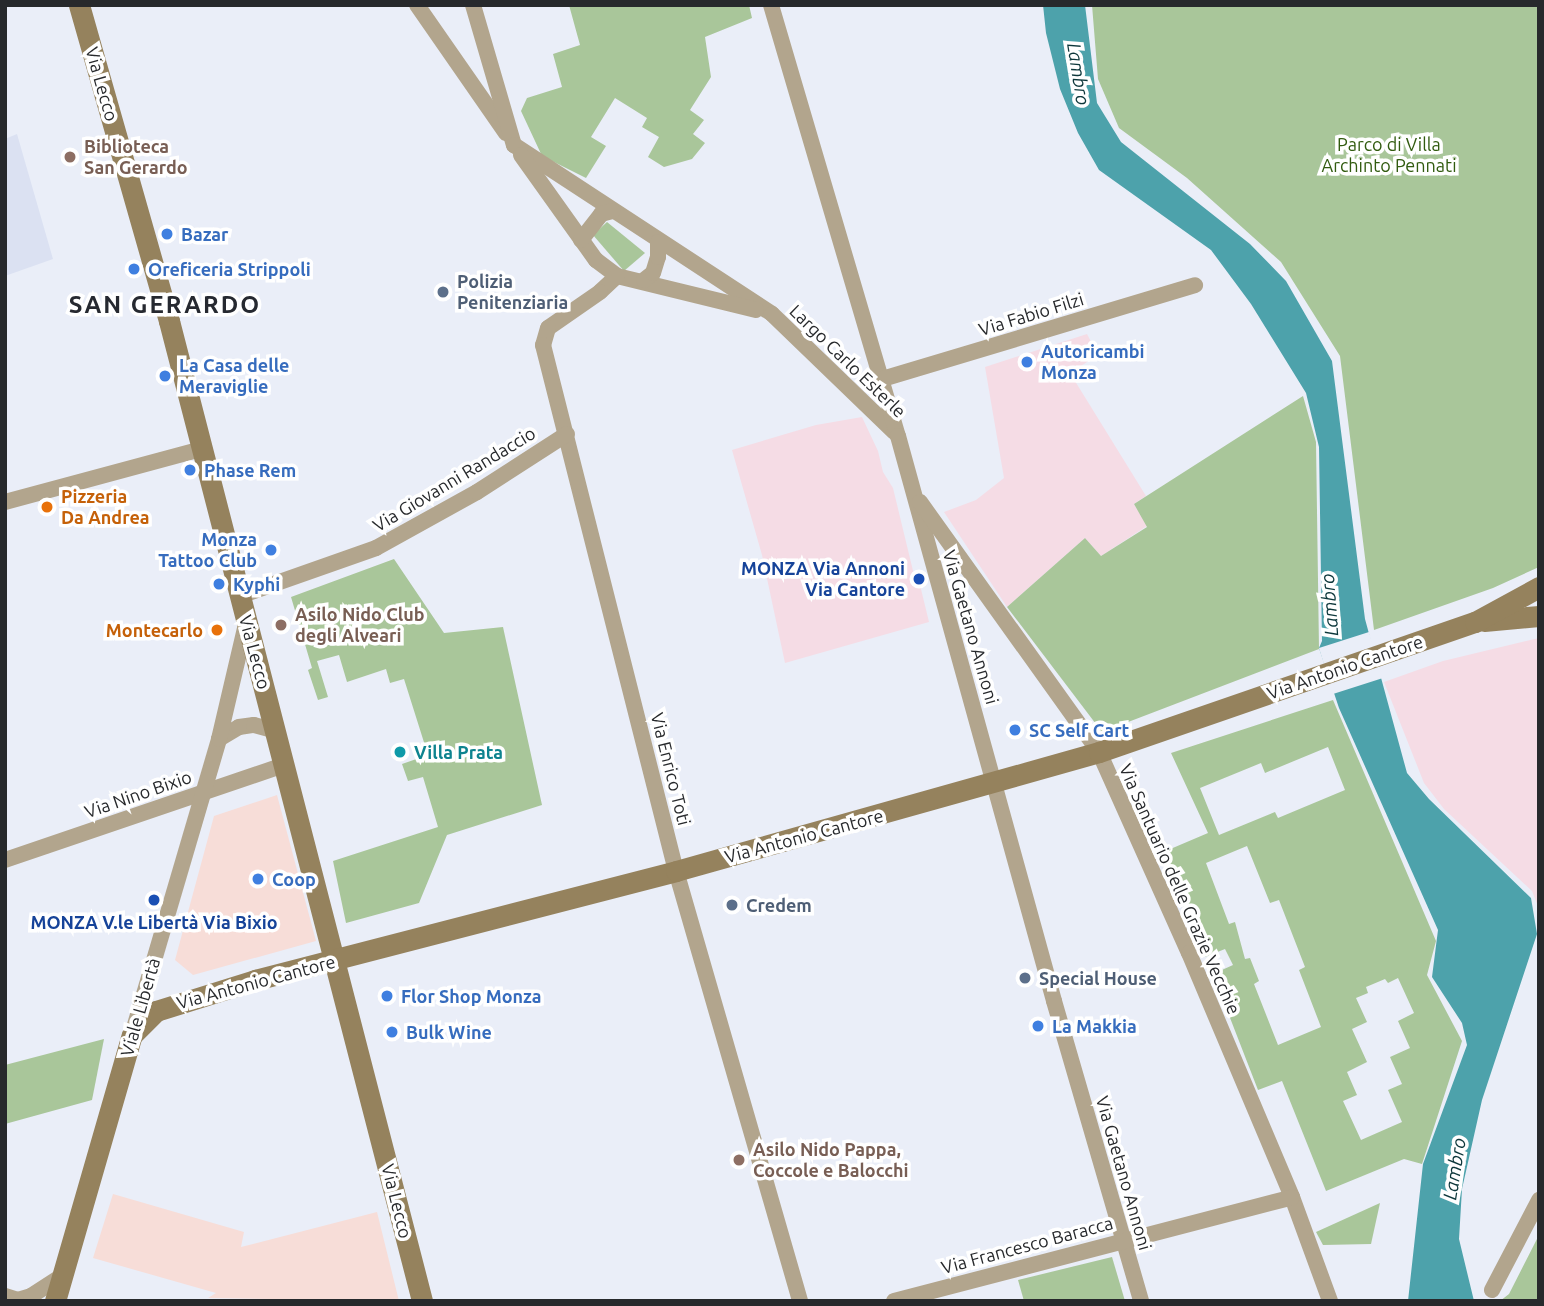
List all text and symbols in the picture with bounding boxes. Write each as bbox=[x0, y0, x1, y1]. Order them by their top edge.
water label: Lambro bbox=[1062, 41, 1094, 107]
street label: Via Lecco bbox=[81, 44, 123, 124]
park label: Parco di Villa Archinto Pennati bbox=[1321, 134, 1457, 176]
place label: Biblioteca San Gerardo bbox=[84, 136, 188, 178]
marker: Biblioteca San Gerardo bbox=[62, 149, 78, 165]
place label: Bazar bbox=[181, 223, 228, 245]
marker: Bazar bbox=[159, 226, 175, 242]
place label: Oreficeria Strippoli bbox=[148, 258, 311, 280]
marker: Oreficeria Strippoli bbox=[126, 261, 142, 277]
place label: Polizia Penitenziaria bbox=[457, 271, 568, 314]
marker: Polizia Penitenziaria bbox=[435, 284, 451, 300]
street label: Via Fabio Filzi bbox=[976, 288, 1086, 340]
district label: SAN GERARDO bbox=[70, 291, 260, 319]
street label: Largo Carlo Esterle bbox=[785, 300, 911, 422]
place label: Autoricambi Monza bbox=[1041, 341, 1144, 384]
marker: Autoricambi Monza bbox=[1019, 354, 1035, 370]
place label: La Casa delle Meraviglie bbox=[179, 355, 289, 398]
marker: La Casa delle Meraviglie bbox=[157, 368, 173, 384]
street label: Via Giovanni Randaccio bbox=[369, 422, 539, 536]
place label: Phase Rem bbox=[204, 459, 296, 481]
marker: Phase Rem bbox=[182, 462, 198, 478]
place label: Pizzeria Da Andrea bbox=[61, 486, 150, 528]
marker: Pizzeria Da Andrea bbox=[39, 499, 55, 515]
place label: Monza Tattoo Club bbox=[158, 529, 257, 572]
marker: Monza Tattoo Club bbox=[263, 542, 279, 558]
street label: Via Gaetano Annoni bbox=[939, 547, 1003, 707]
place label: MONZA Via Annoni Via Cantore bbox=[741, 558, 905, 600]
marker: MONZA Via Annoni Via Cantore bbox=[911, 571, 927, 587]
place label: Kyphi bbox=[233, 573, 280, 595]
water label: Lambro bbox=[1316, 573, 1344, 637]
marker: Kyphi bbox=[211, 576, 227, 592]
place label: Asilo Nido Club degli Alveari bbox=[295, 604, 424, 646]
street label: Via Lecco bbox=[235, 612, 275, 692]
marker: Asilo Nido Club degli Alveari bbox=[273, 617, 289, 633]
place label: Montecarlo bbox=[106, 619, 203, 641]
marker: Montecarlo bbox=[209, 622, 225, 638]
street label: Via Antonio Cantore bbox=[1264, 630, 1426, 704]
street label: Via Enrico Toti bbox=[647, 710, 695, 828]
place label: SC Self Cart bbox=[1029, 719, 1129, 741]
marker: SC Self Cart bbox=[1007, 722, 1023, 738]
place label: Villa Prata bbox=[414, 741, 503, 763]
marker: Villa Prata bbox=[392, 744, 408, 760]
street label: Via Santuario delle Grazie Vecchie bbox=[1115, 760, 1245, 1018]
street label: Via Nino Bixio bbox=[82, 766, 194, 822]
street label: Via Antonio Cantore bbox=[722, 804, 886, 868]
place label: Coop bbox=[272, 868, 316, 890]
marker: Coop bbox=[250, 871, 266, 887]
marker: MONZA V.le Libertà Via Bixio bbox=[146, 892, 162, 908]
place label: Credem bbox=[746, 894, 812, 916]
marker: Credem bbox=[724, 897, 740, 913]
place label: MONZA V.le Libertà Via Bixio bbox=[30, 911, 278, 933]
street label: Via Antonio Cantore bbox=[174, 950, 338, 1014]
street label: Viale Libertà bbox=[116, 955, 164, 1059]
place label: Special House bbox=[1039, 967, 1157, 989]
marker: Special House bbox=[1017, 970, 1033, 986]
place label: Flor Shop Monza bbox=[401, 985, 541, 1007]
marker: Flor Shop Monza bbox=[379, 988, 395, 1004]
place label: La Makkia bbox=[1052, 1015, 1137, 1037]
marker: La Makkia bbox=[1030, 1018, 1046, 1034]
place label: Bulk Wine bbox=[406, 1021, 492, 1043]
marker: Bulk Wine bbox=[384, 1024, 400, 1040]
street label: Via Gaetano Annoni bbox=[1092, 1093, 1156, 1253]
water label: Lambro bbox=[1439, 1136, 1471, 1202]
place label: Asilo Nido Pappa, Coccole e Balocchi bbox=[753, 1139, 909, 1182]
marker: Asilo Nido Pappa, Coccole e Balocchi bbox=[731, 1152, 747, 1168]
street label: Via Lecco bbox=[377, 1162, 417, 1240]
street label: Via Francesco Baracca bbox=[939, 1212, 1115, 1278]

